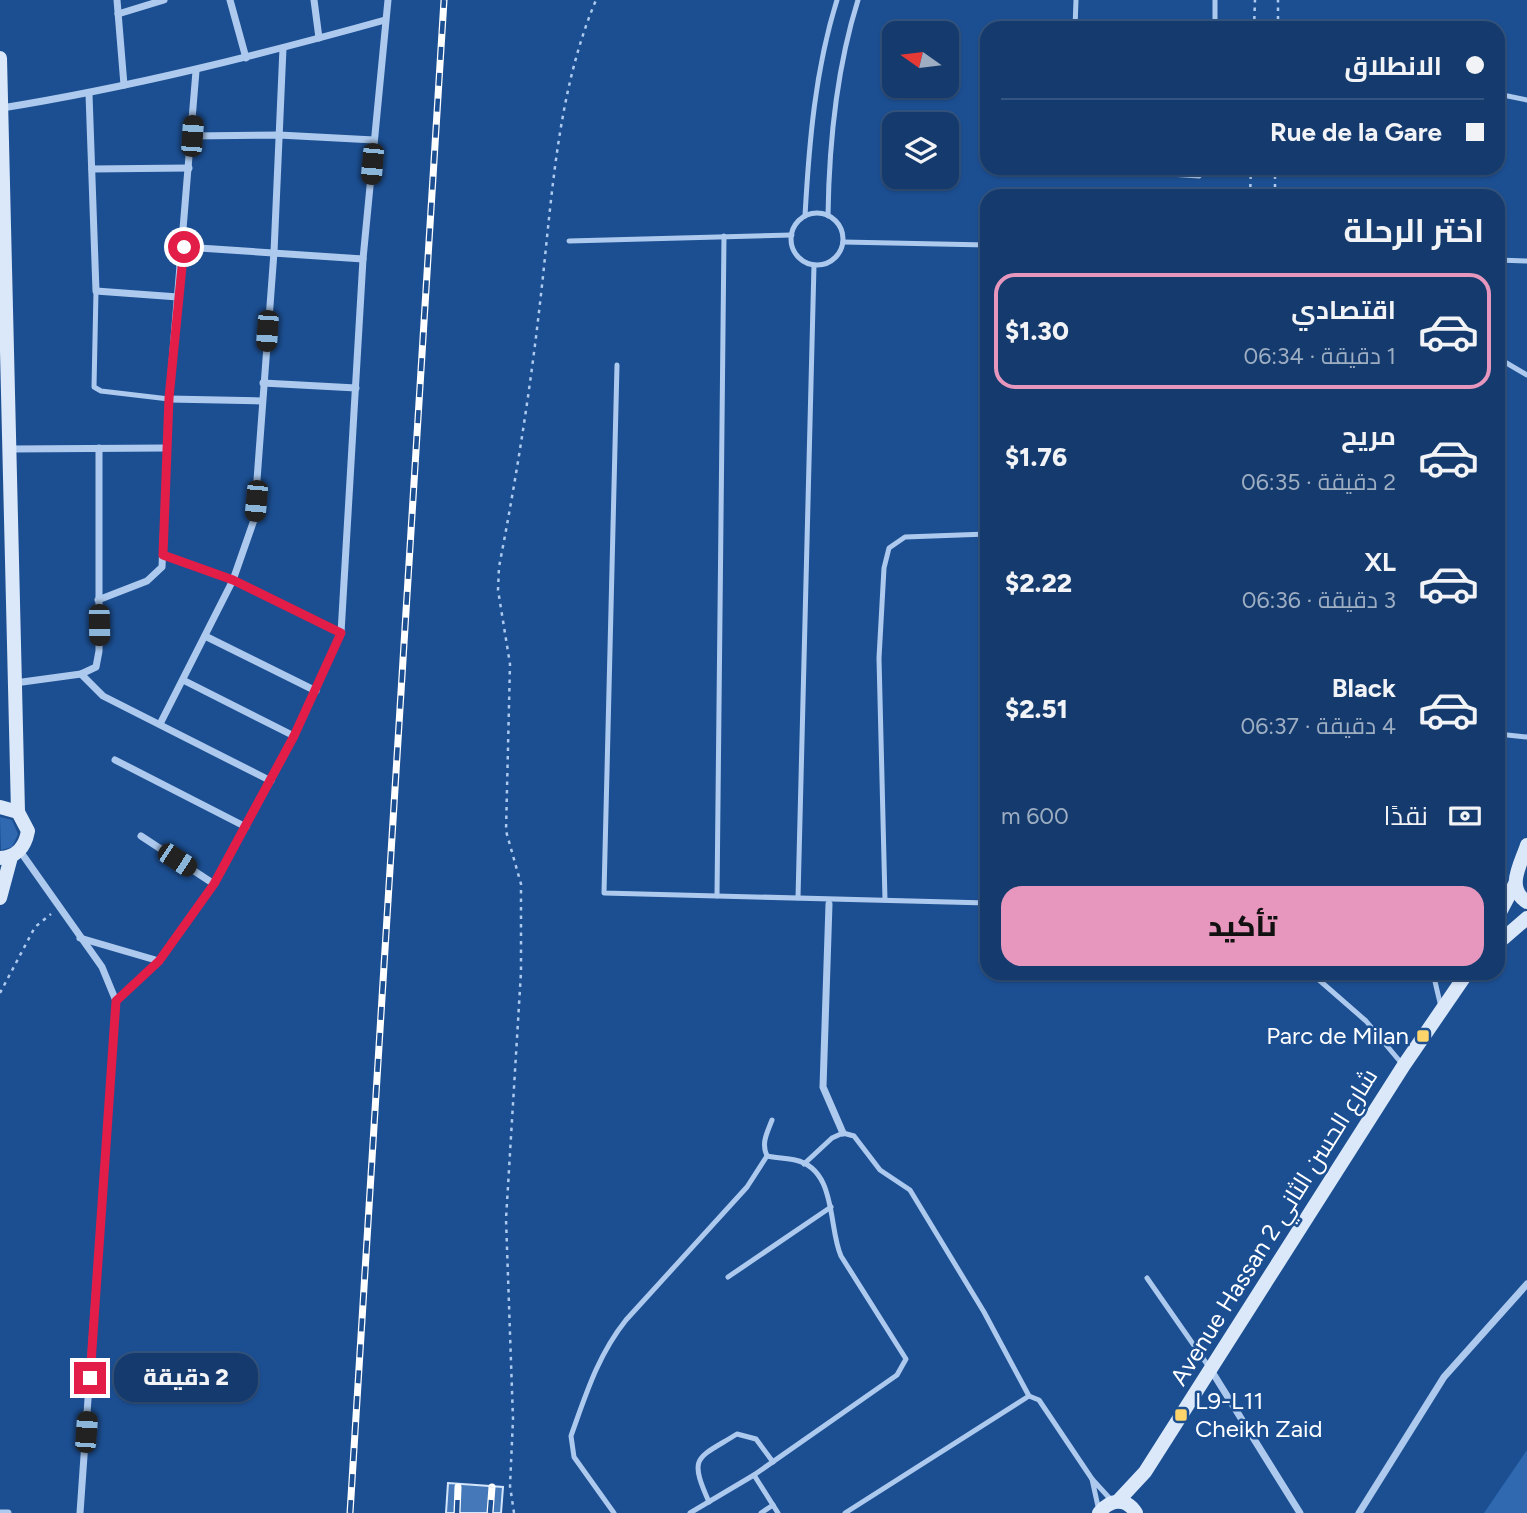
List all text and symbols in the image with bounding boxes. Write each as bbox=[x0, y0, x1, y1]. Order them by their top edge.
north arrow bbox=[882, 21, 959, 98]
map controls bbox=[882, 21, 959, 189]
text: الانطلاق bbox=[1344, 50, 1442, 82]
button: layers bbox=[882, 112, 959, 189]
car bbox=[181, 114, 204, 158]
text: Rue de la Gare bbox=[1270, 116, 1442, 148]
car bbox=[360, 142, 385, 186]
text: اختر الرحلة bbox=[1343, 212, 1484, 250]
route start bbox=[168, 231, 200, 263]
text: اقتصادي bbox=[1291, 294, 1396, 326]
icon: car bbox=[1417, 300, 1480, 363]
car bbox=[256, 309, 279, 353]
text: $1.30 bbox=[1005, 315, 1069, 347]
text: 1 دقيقة · 06:34 bbox=[1243, 342, 1396, 370]
text: مريح bbox=[1341, 420, 1396, 452]
icon: car bbox=[1417, 426, 1480, 489]
text: $1.76 bbox=[1005, 441, 1067, 473]
text: 2 دقيقة · 06:35 bbox=[1241, 468, 1396, 496]
car bbox=[244, 479, 269, 523]
text: XL bbox=[1364, 546, 1396, 578]
icon: car bbox=[1417, 552, 1480, 615]
text: $2.22 bbox=[1005, 567, 1072, 599]
text: 3 دقيقة · 06:36 bbox=[1242, 586, 1396, 614]
car bbox=[89, 604, 110, 646]
text: Black bbox=[1332, 672, 1396, 704]
icon: car bbox=[1417, 678, 1480, 741]
text: $2.51 bbox=[1005, 693, 1068, 725]
text: 4 دقيقة · 06:37 bbox=[1241, 712, 1396, 740]
icon: cash bbox=[1446, 797, 1484, 835]
text: نقدًا bbox=[1384, 800, 1428, 832]
text: 600 m bbox=[1001, 802, 1069, 830]
car bbox=[154, 840, 201, 880]
button: تأكيد bbox=[1001, 886, 1484, 966]
place label: Parc de Milan bbox=[1266, 1021, 1409, 1050]
marker: Parc de Milan bbox=[1415, 1028, 1431, 1044]
street label: Avenue Hassan 2 شارع الحسن الثاني bbox=[1164, 1063, 1388, 1393]
callout: 2 دقيقة bbox=[114, 1354, 258, 1402]
route end bbox=[74, 1362, 106, 1394]
text: 2 دقيقة bbox=[143, 1363, 229, 1391]
place label: L9-L11 Cheikh Zaid bbox=[1195, 1386, 1323, 1443]
marker: L9-L11 Cheikh Zaid bbox=[1173, 1407, 1189, 1423]
car bbox=[75, 1410, 98, 1454]

